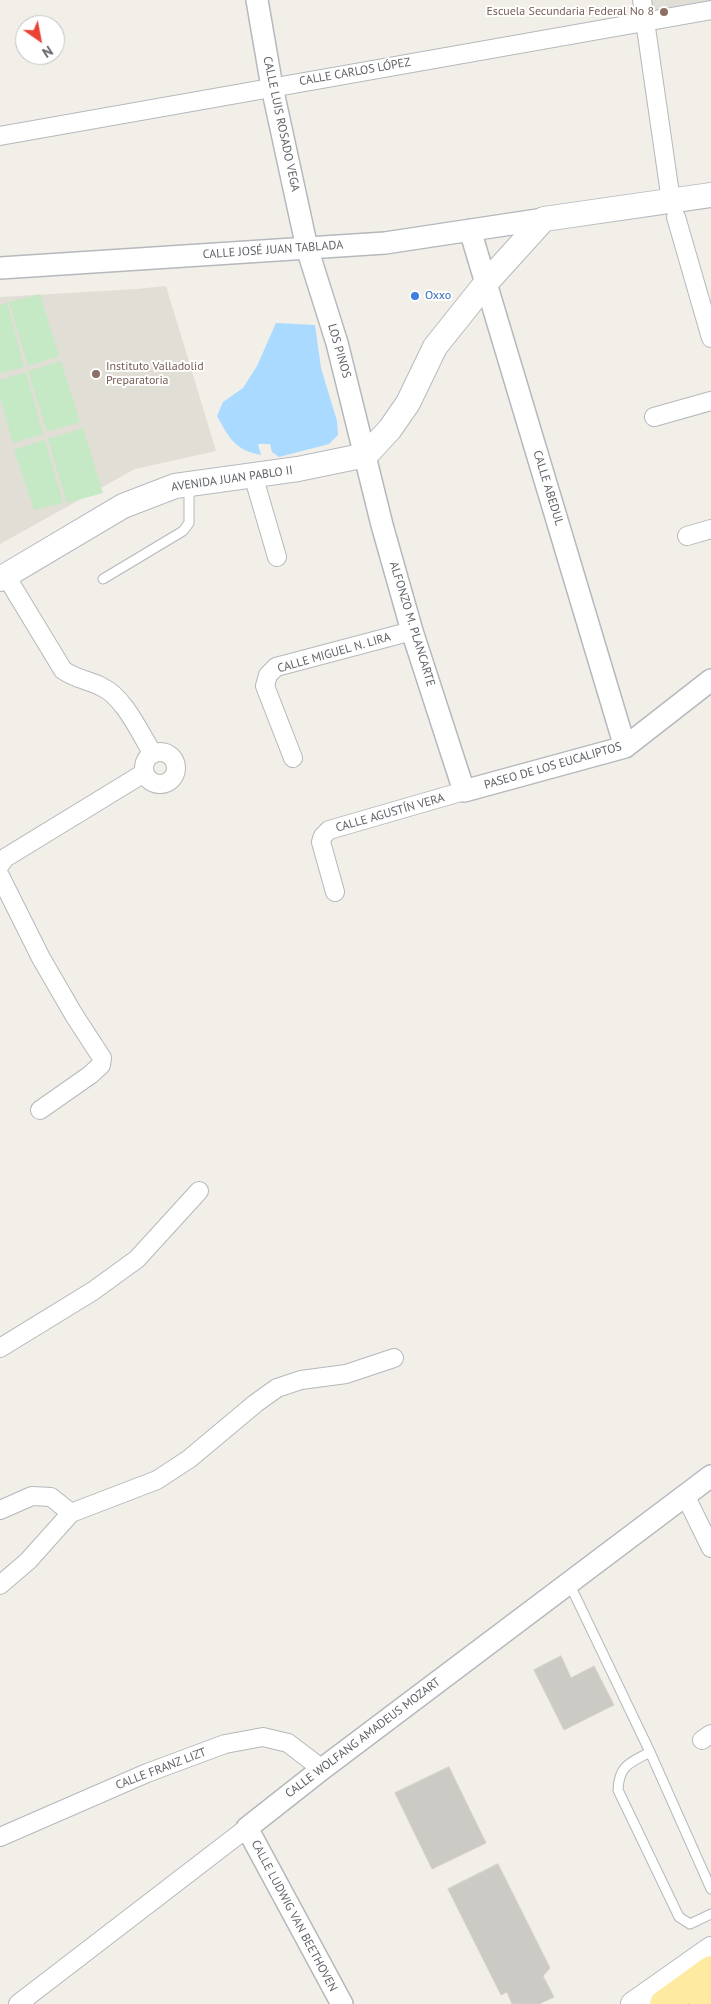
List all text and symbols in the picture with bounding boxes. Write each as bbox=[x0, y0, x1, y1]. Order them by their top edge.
place label: Escuela Secundaria Federal No 8 bbox=[486, 5, 654, 19]
marker: Escuela Secundaria Federal No 8 bbox=[658, 6, 670, 18]
north arrow bbox=[15, 15, 65, 65]
text: N bbox=[39, 42, 56, 62]
street label: CALLE LUIS ROSADO VEGA bbox=[260, 55, 302, 193]
street label: CALLE CARLOS LÓPEZ bbox=[298, 55, 412, 89]
street label: CALLE JOSÉ JUAN TABLADA bbox=[202, 238, 344, 262]
place label: Oxxo bbox=[425, 289, 451, 303]
marker: Oxxo bbox=[409, 290, 421, 302]
street label: LOS PINOS bbox=[324, 322, 354, 380]
place label: Instituto Valladolid Preparatoria bbox=[106, 360, 204, 388]
marker: Instituto Valladolid Preparatoria bbox=[90, 368, 102, 380]
street label: CALLE ABEDUL bbox=[530, 449, 566, 527]
street label: AVENIDA JUAN PABLO II bbox=[170, 463, 294, 495]
street label: ALFONZO M. PLANCARTE bbox=[386, 560, 438, 688]
street label: CALLE MIGUEL N. LIRA bbox=[276, 630, 392, 676]
street label: PASEO DE LOS EUCALIPTOS bbox=[483, 739, 623, 793]
street label: CALLE AGUSTÍN VERA bbox=[334, 791, 446, 835]
street label: CALLE WOLFANG AMADEUS MOZART bbox=[283, 1675, 443, 1801]
street label: CALLE FRANZ LIZT bbox=[114, 1745, 208, 1793]
street label: CALLE LUDWIG VAN BEETHOVEN bbox=[248, 1838, 340, 1994]

